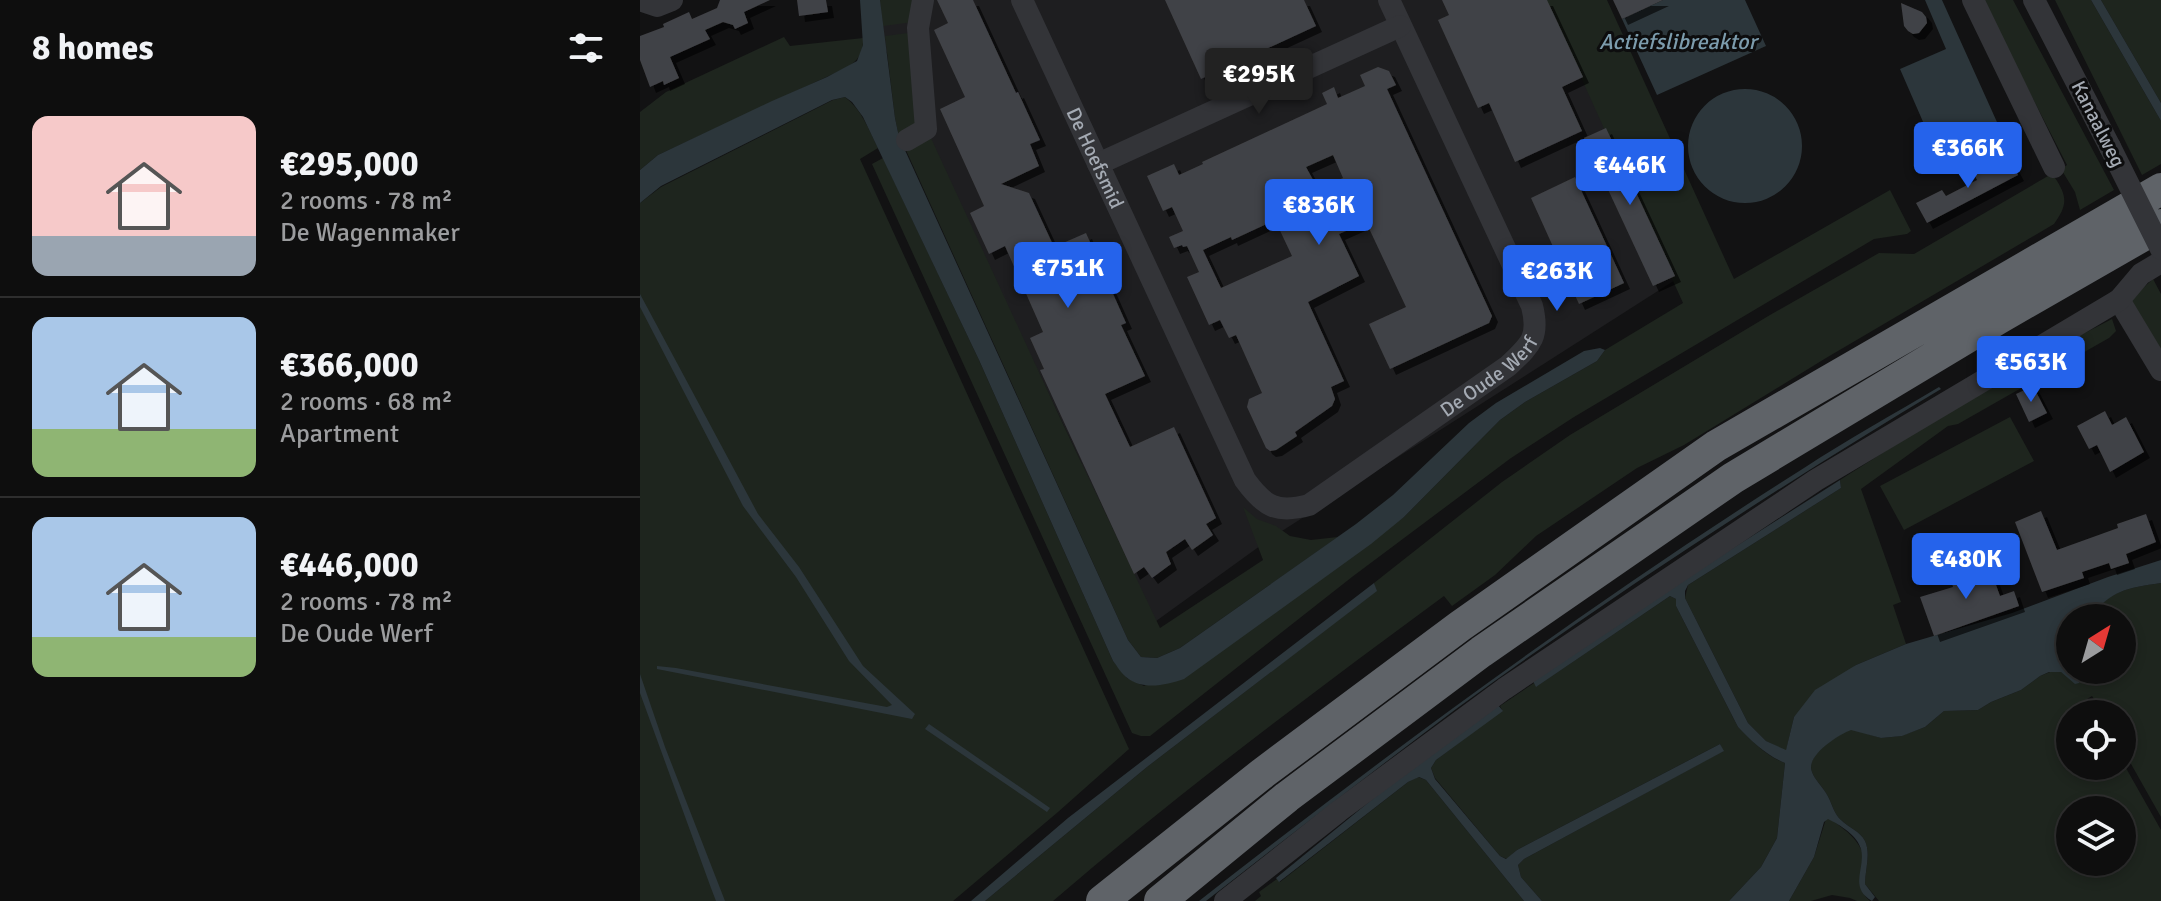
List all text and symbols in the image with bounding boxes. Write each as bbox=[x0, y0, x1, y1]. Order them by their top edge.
icon: filters bbox=[564, 26, 608, 70]
text: 8 homes bbox=[32, 27, 153, 69]
water label: Actiefslibreaktor bbox=[1599, 28, 1760, 55]
pin: €295K bbox=[1203, 48, 1315, 116]
text: €295K bbox=[1223, 58, 1295, 90]
street label: Kanaalweg bbox=[2066, 77, 2130, 171]
street label: De Hoefsmid bbox=[1061, 103, 1130, 212]
pin: €366K bbox=[1912, 122, 2024, 190]
text: €366K bbox=[1932, 132, 2004, 164]
pin: €446K bbox=[1574, 139, 1686, 207]
text: €295,000 bbox=[280, 143, 419, 185]
icon: home bbox=[96, 148, 192, 244]
text: €446K bbox=[1594, 149, 1666, 181]
pin: €836K bbox=[1263, 179, 1375, 247]
text: 2 rooms · 78 m² bbox=[280, 185, 453, 217]
text: €836K bbox=[1283, 189, 1355, 221]
text: De Wagenmaker bbox=[280, 217, 460, 249]
pin: €751K bbox=[1012, 242, 1124, 310]
pin: €263K bbox=[1501, 245, 1613, 313]
text: €751K bbox=[1032, 252, 1104, 284]
text: €263K bbox=[1521, 255, 1593, 287]
street label: De Oude Werf bbox=[1435, 331, 1544, 422]
pin: €563K bbox=[1975, 336, 2087, 404]
text: €366,000 bbox=[280, 344, 419, 386]
text: €563K bbox=[1995, 346, 2067, 378]
icon: home bbox=[96, 349, 192, 445]
text: 2 rooms · 68 m² bbox=[280, 386, 453, 418]
text: Apartment bbox=[280, 418, 399, 450]
pin: €480K bbox=[1910, 533, 2022, 601]
text: €480K bbox=[1930, 543, 2002, 575]
text: €446,000 bbox=[280, 544, 419, 586]
icon: home bbox=[96, 549, 192, 645]
text: 2 rooms · 78 m² bbox=[280, 586, 453, 618]
north arrow bbox=[2056, 604, 2136, 684]
map controls bbox=[2056, 604, 2136, 876]
text: De Oude Werf bbox=[280, 618, 433, 650]
button: locate bbox=[2056, 700, 2136, 780]
button: layers bbox=[2056, 796, 2136, 876]

